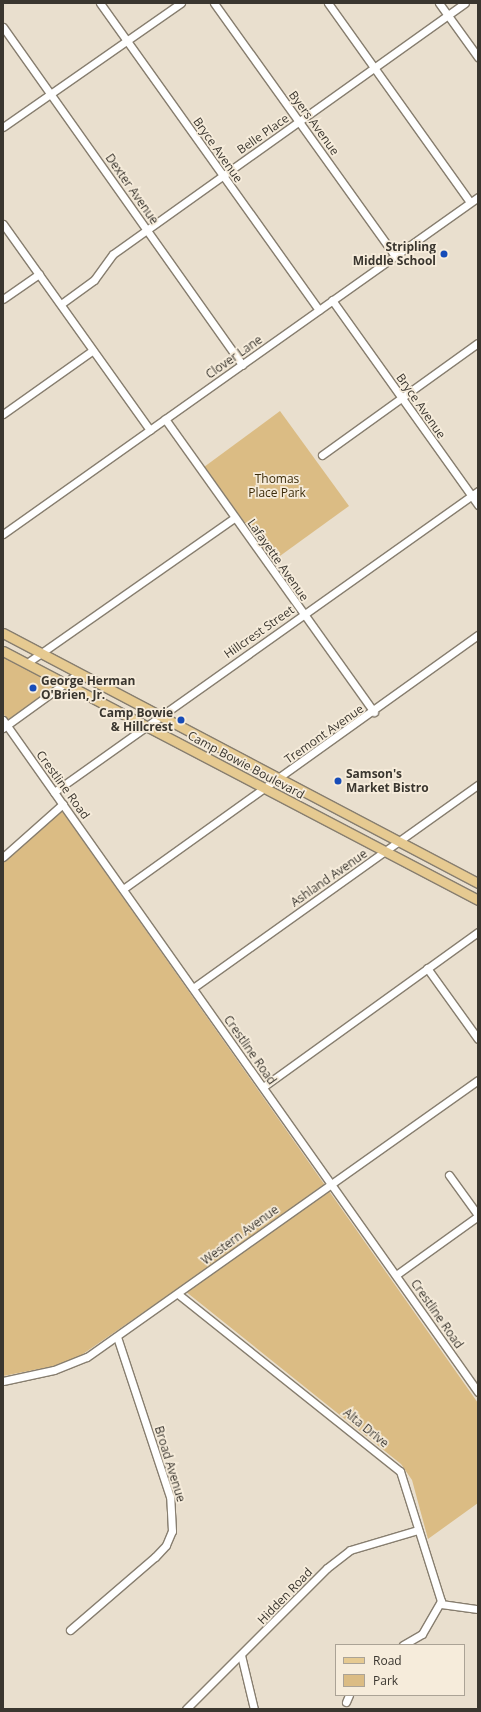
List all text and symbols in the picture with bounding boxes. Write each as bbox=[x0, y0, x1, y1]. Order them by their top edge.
street label: Byers Avenue bbox=[286, 88, 342, 158]
street label: Belle Place bbox=[234, 111, 292, 157]
street label: Bryce Avenue bbox=[190, 115, 246, 185]
street label: Dexter Avenue bbox=[102, 151, 162, 227]
place label: Stripling Middle School bbox=[353, 240, 436, 268]
marker: Stripling Middle School bbox=[439, 249, 449, 259]
street label: Clover Lane bbox=[203, 332, 265, 382]
street label: Bryce Avenue bbox=[393, 371, 449, 441]
park label: Thomas Place Park bbox=[248, 472, 306, 500]
street label: Lafayette Avenue bbox=[244, 516, 312, 604]
street label: Hillcrest Street bbox=[221, 603, 297, 661]
place label: George Herman O'Brien, Jr. bbox=[41, 674, 135, 702]
marker: George Herman O'Brien, Jr. bbox=[28, 683, 38, 693]
street label: Tremont Avenue bbox=[282, 701, 366, 767]
place label: Camp Bowie & Hillcrest bbox=[99, 706, 173, 734]
marker: Camp Bowie & Hillcrest bbox=[176, 715, 186, 725]
street label: Camp Bowie Boulevard bbox=[185, 728, 307, 802]
street label: Crestline Road bbox=[33, 748, 93, 822]
place label: Samson's Market Bistro bbox=[346, 767, 429, 795]
marker: Samson's Market Bistro bbox=[333, 776, 343, 786]
street label: Ashland Avenue bbox=[288, 846, 370, 910]
street label: Crestline Road bbox=[221, 1013, 279, 1087]
street label: Western Avenue bbox=[199, 1202, 281, 1268]
street label: Crestline Road bbox=[408, 1277, 466, 1351]
street label: Alta Drive bbox=[340, 1405, 392, 1451]
street label: Broad Avenue bbox=[152, 1424, 188, 1504]
street label: Hidden Road bbox=[255, 1565, 315, 1627]
legend bbox=[335, 1644, 465, 1696]
text: Road bbox=[373, 1652, 402, 1669]
text: Park bbox=[373, 1672, 398, 1689]

